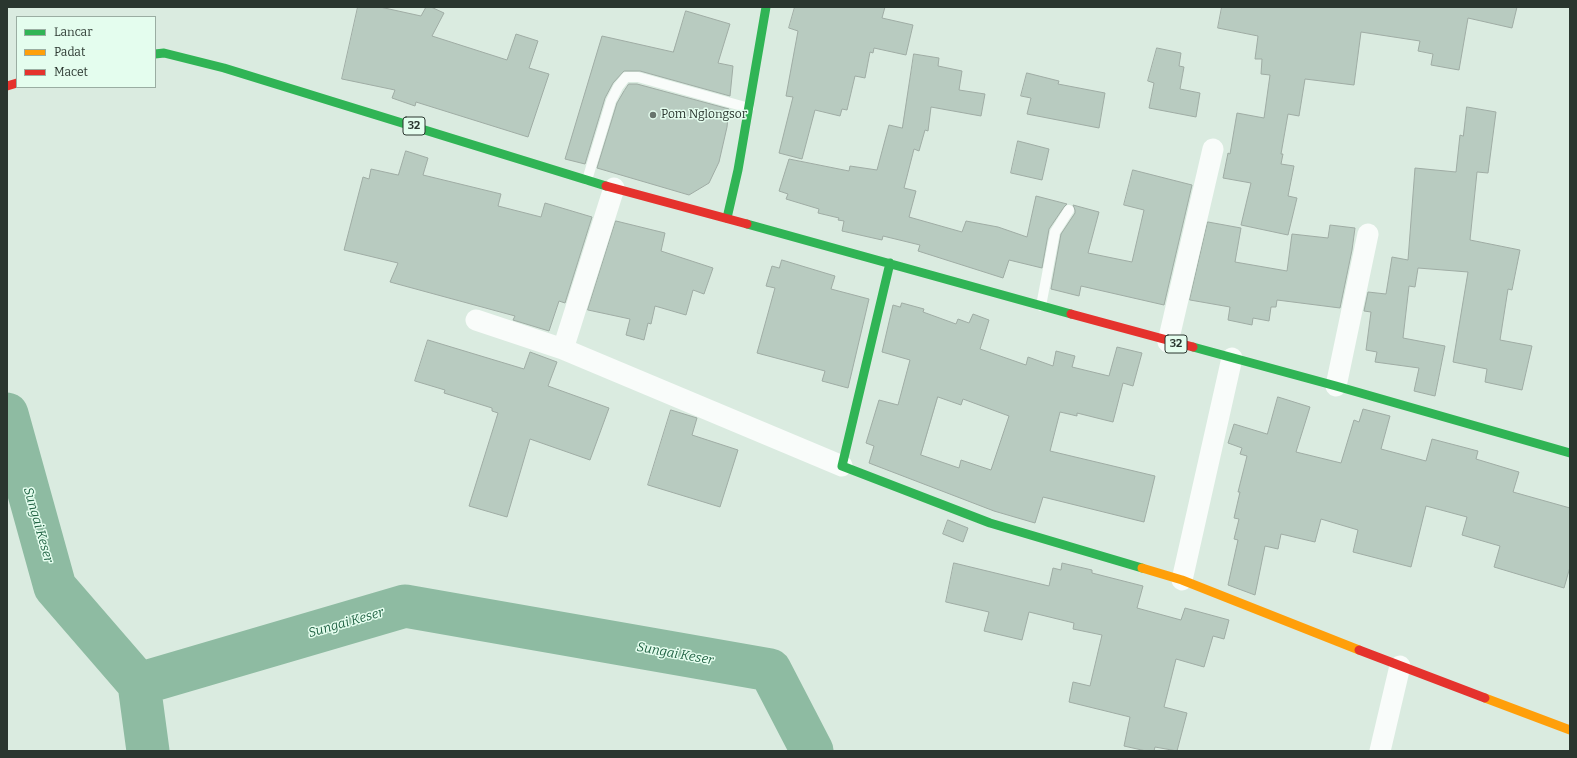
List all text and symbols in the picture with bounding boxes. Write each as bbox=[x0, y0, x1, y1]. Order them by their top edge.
legend bbox=[16, 16, 156, 88]
text: Lancar bbox=[54, 25, 92, 39]
text: Padat bbox=[54, 45, 85, 59]
text: Macet bbox=[54, 65, 88, 79]
place label: Pom Nglongsor bbox=[661, 108, 747, 122]
marker: Pom Nglongsor bbox=[648, 110, 658, 120]
road number: 32 bbox=[403, 117, 425, 135]
road number: 32 bbox=[1165, 335, 1187, 353]
water label: Sungai Keser bbox=[20, 486, 56, 564]
water label: Sungai Keser bbox=[307, 605, 385, 641]
water label: Sungai Keser bbox=[635, 640, 715, 668]

